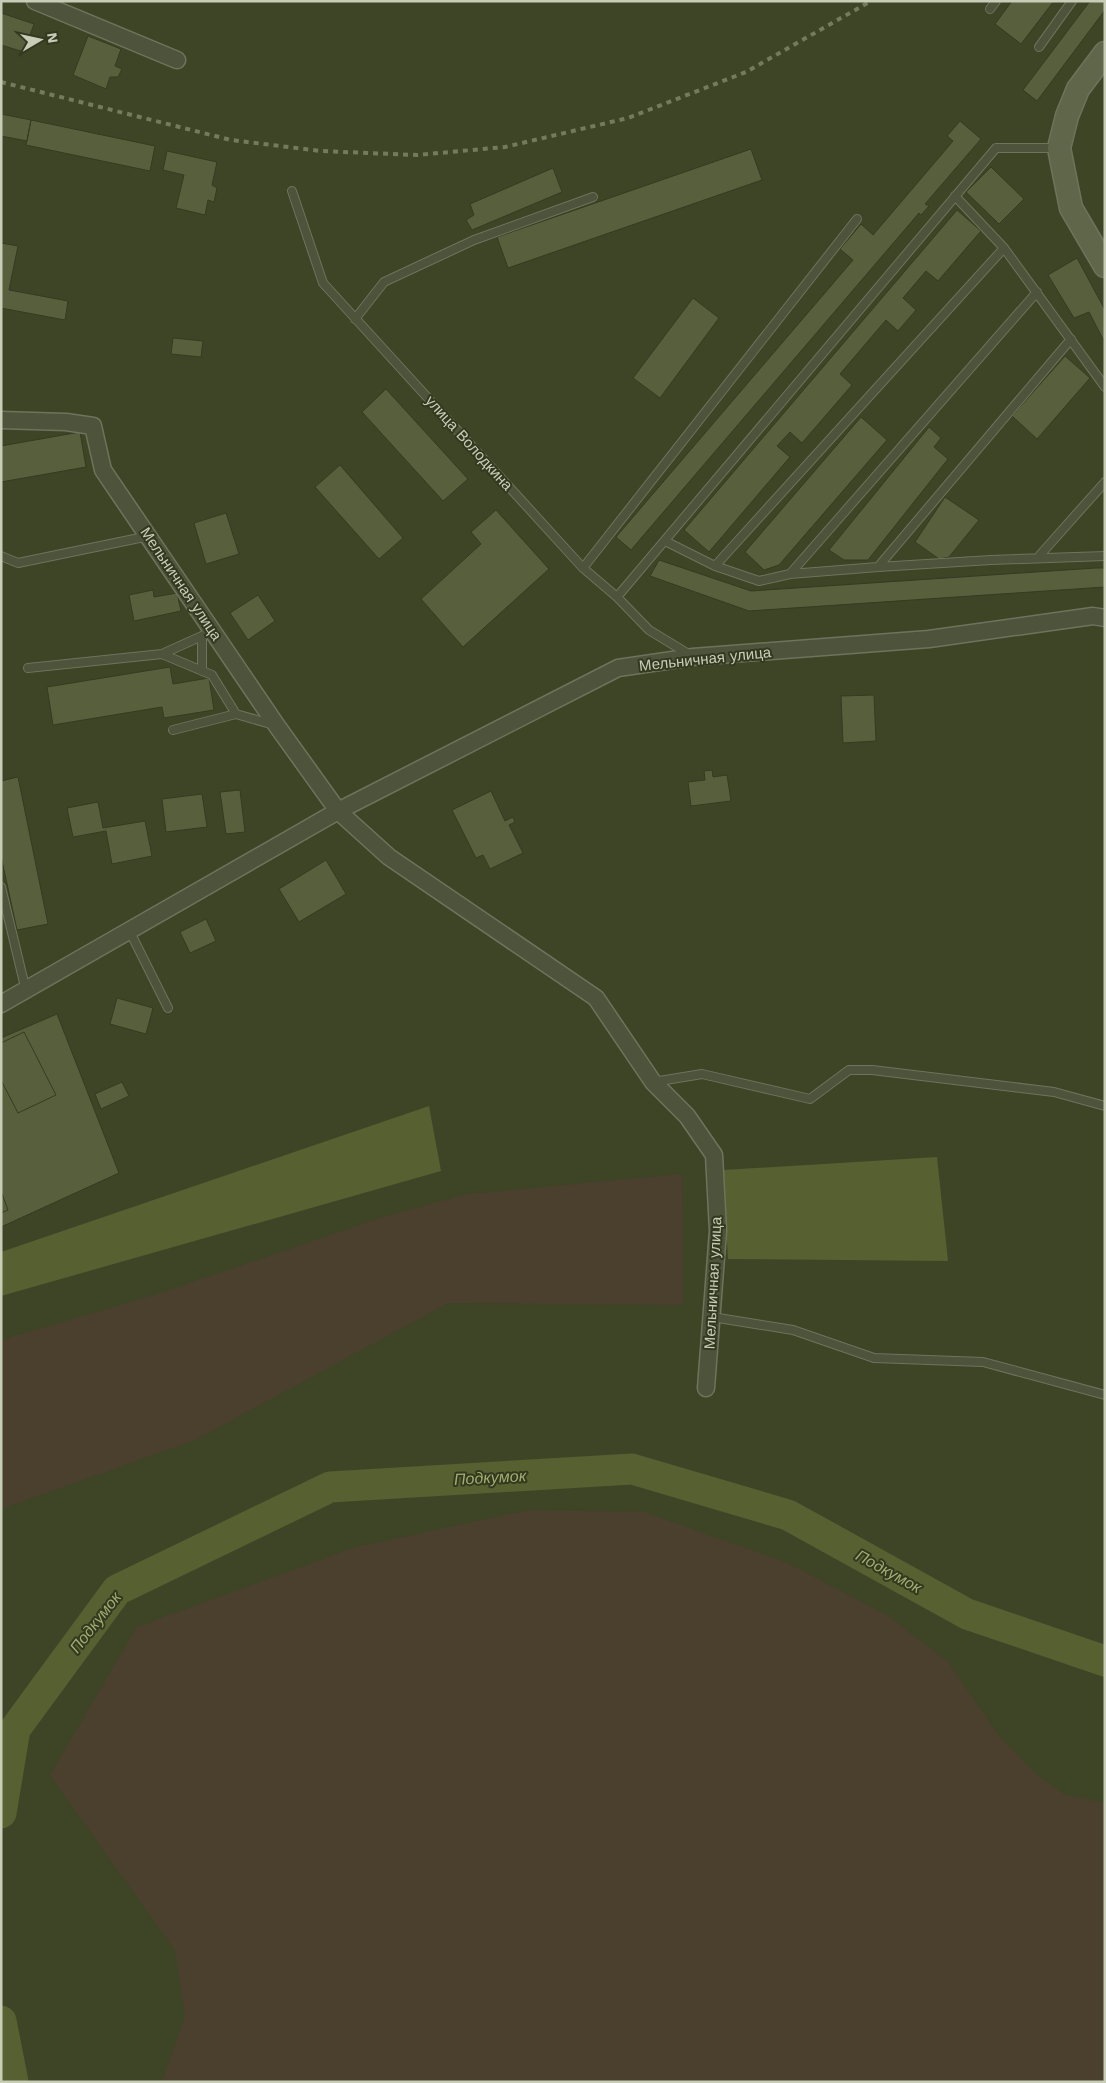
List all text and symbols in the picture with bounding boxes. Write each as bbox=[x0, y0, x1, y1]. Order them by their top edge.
north arrow bbox=[15, 15, 65, 65]
text: N bbox=[44, 32, 62, 44]
street label: улица Володкина bbox=[422, 392, 517, 495]
street label: Мельничная улица bbox=[136, 524, 226, 645]
street label: Мельничная улица bbox=[638, 643, 773, 675]
street label: Мельничная улица bbox=[701, 1216, 725, 1350]
water label: Подкумок bbox=[453, 1466, 528, 1489]
water label: Подкумок bbox=[853, 1546, 926, 1598]
water label: Подкумок bbox=[66, 1587, 126, 1657]

